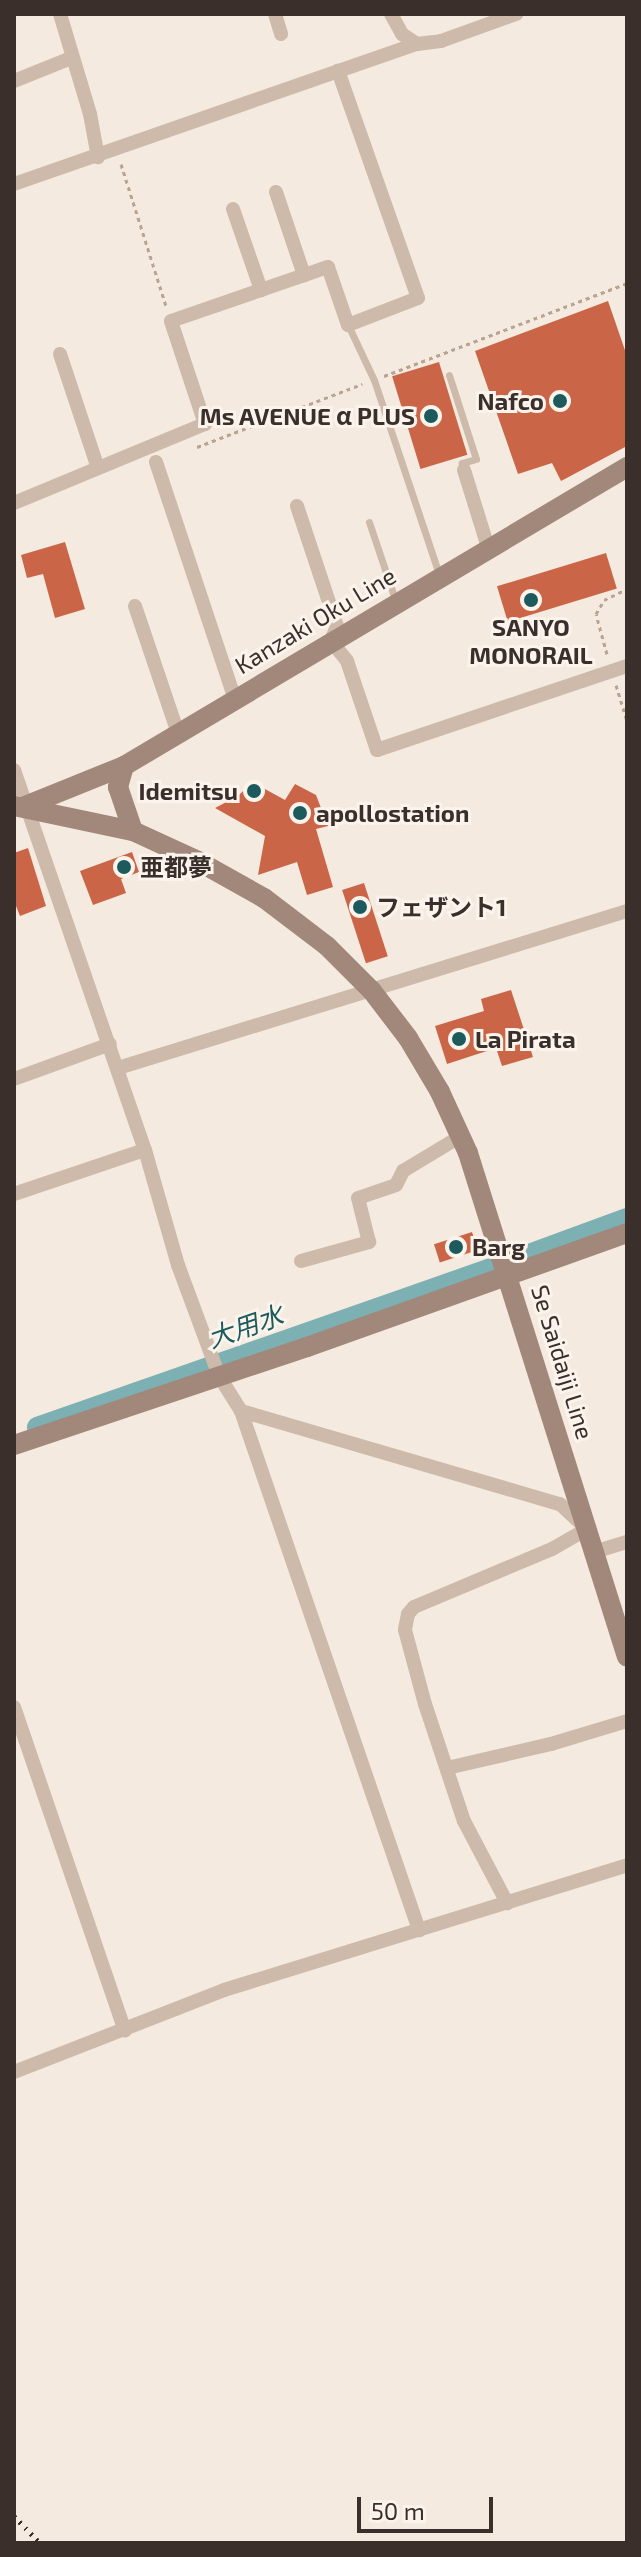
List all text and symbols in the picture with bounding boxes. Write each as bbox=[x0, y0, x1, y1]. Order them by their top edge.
place label: Nafco bbox=[477, 387, 544, 415]
marker: Nafco bbox=[551, 392, 569, 410]
place label: Ms AVENUE α PLUS bbox=[199, 402, 415, 430]
marker: Ms AVENUE α PLUS bbox=[422, 407, 440, 425]
street label: Kanzaki Oku Line bbox=[229, 561, 401, 679]
marker: SANYO MONORAIL bbox=[522, 591, 540, 609]
place label: SANYO MONORAIL bbox=[469, 613, 593, 669]
place label: Idemitsu bbox=[139, 777, 238, 805]
marker: Idemitsu bbox=[245, 782, 263, 800]
place label: apollostation bbox=[316, 799, 469, 827]
marker: apollostation bbox=[291, 804, 309, 822]
place label: 亜都夢 bbox=[140, 853, 212, 881]
marker: 亜都夢 bbox=[115, 858, 133, 876]
place label: フェザント1 bbox=[376, 893, 506, 921]
marker: フェザント1 bbox=[351, 898, 369, 916]
place label: La Pirata bbox=[475, 1025, 576, 1053]
marker: La Pirata bbox=[450, 1030, 468, 1048]
place label: Barg bbox=[472, 1233, 525, 1261]
marker: Barg bbox=[447, 1238, 465, 1256]
street label: Se Saidaiji Line bbox=[526, 1281, 600, 1443]
water label: 大用水 bbox=[203, 1299, 287, 1353]
scale bar bbox=[361, 2481, 497, 2531]
text: 50 m bbox=[371, 2496, 425, 2525]

